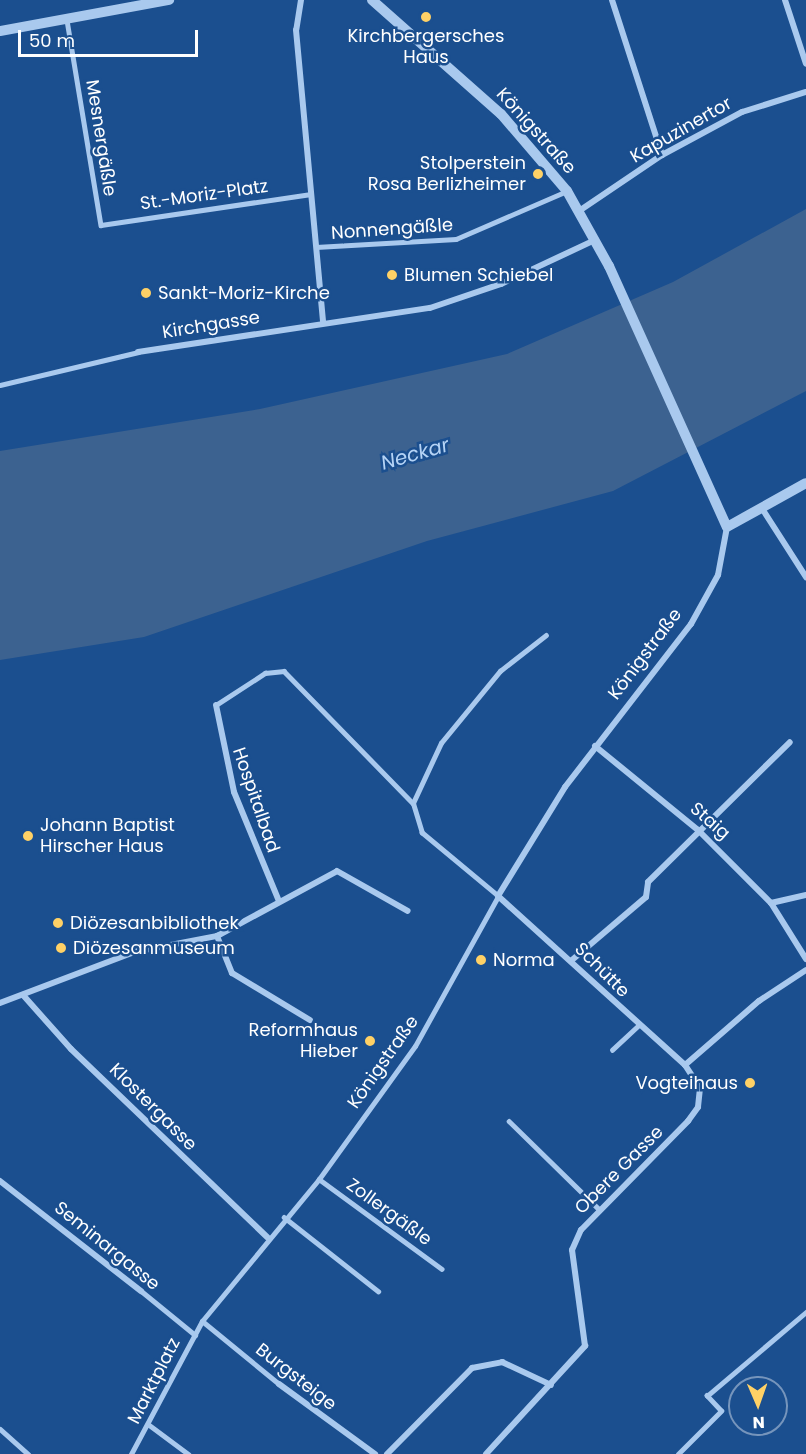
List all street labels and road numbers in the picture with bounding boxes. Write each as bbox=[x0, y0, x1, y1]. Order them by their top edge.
street label: Mesnergäßle bbox=[81, 78, 121, 198]
street label: Königstraße bbox=[492, 83, 580, 179]
street label: Kapuzinertor bbox=[626, 92, 736, 168]
street label: St.-Moriz-Platz bbox=[139, 175, 269, 215]
street label: Nonnengäßle bbox=[330, 214, 454, 244]
street label: Kirchgasse bbox=[161, 307, 261, 343]
street label: Königstraße bbox=[604, 604, 686, 704]
street label: Hospitalbad bbox=[228, 745, 284, 855]
street label: Staig bbox=[686, 798, 734, 844]
street label: Schütte bbox=[570, 938, 634, 1002]
street label: Königstraße bbox=[343, 1011, 423, 1113]
street label: Klostergasse bbox=[105, 1059, 201, 1155]
street label: Obere Gasse bbox=[570, 1121, 668, 1219]
street label: Zollergäßle bbox=[342, 1174, 436, 1250]
street label: Seminargasse bbox=[50, 1197, 164, 1295]
street label: Marktplatz bbox=[123, 1334, 185, 1428]
street label: Burgsteige bbox=[251, 1339, 341, 1415]

